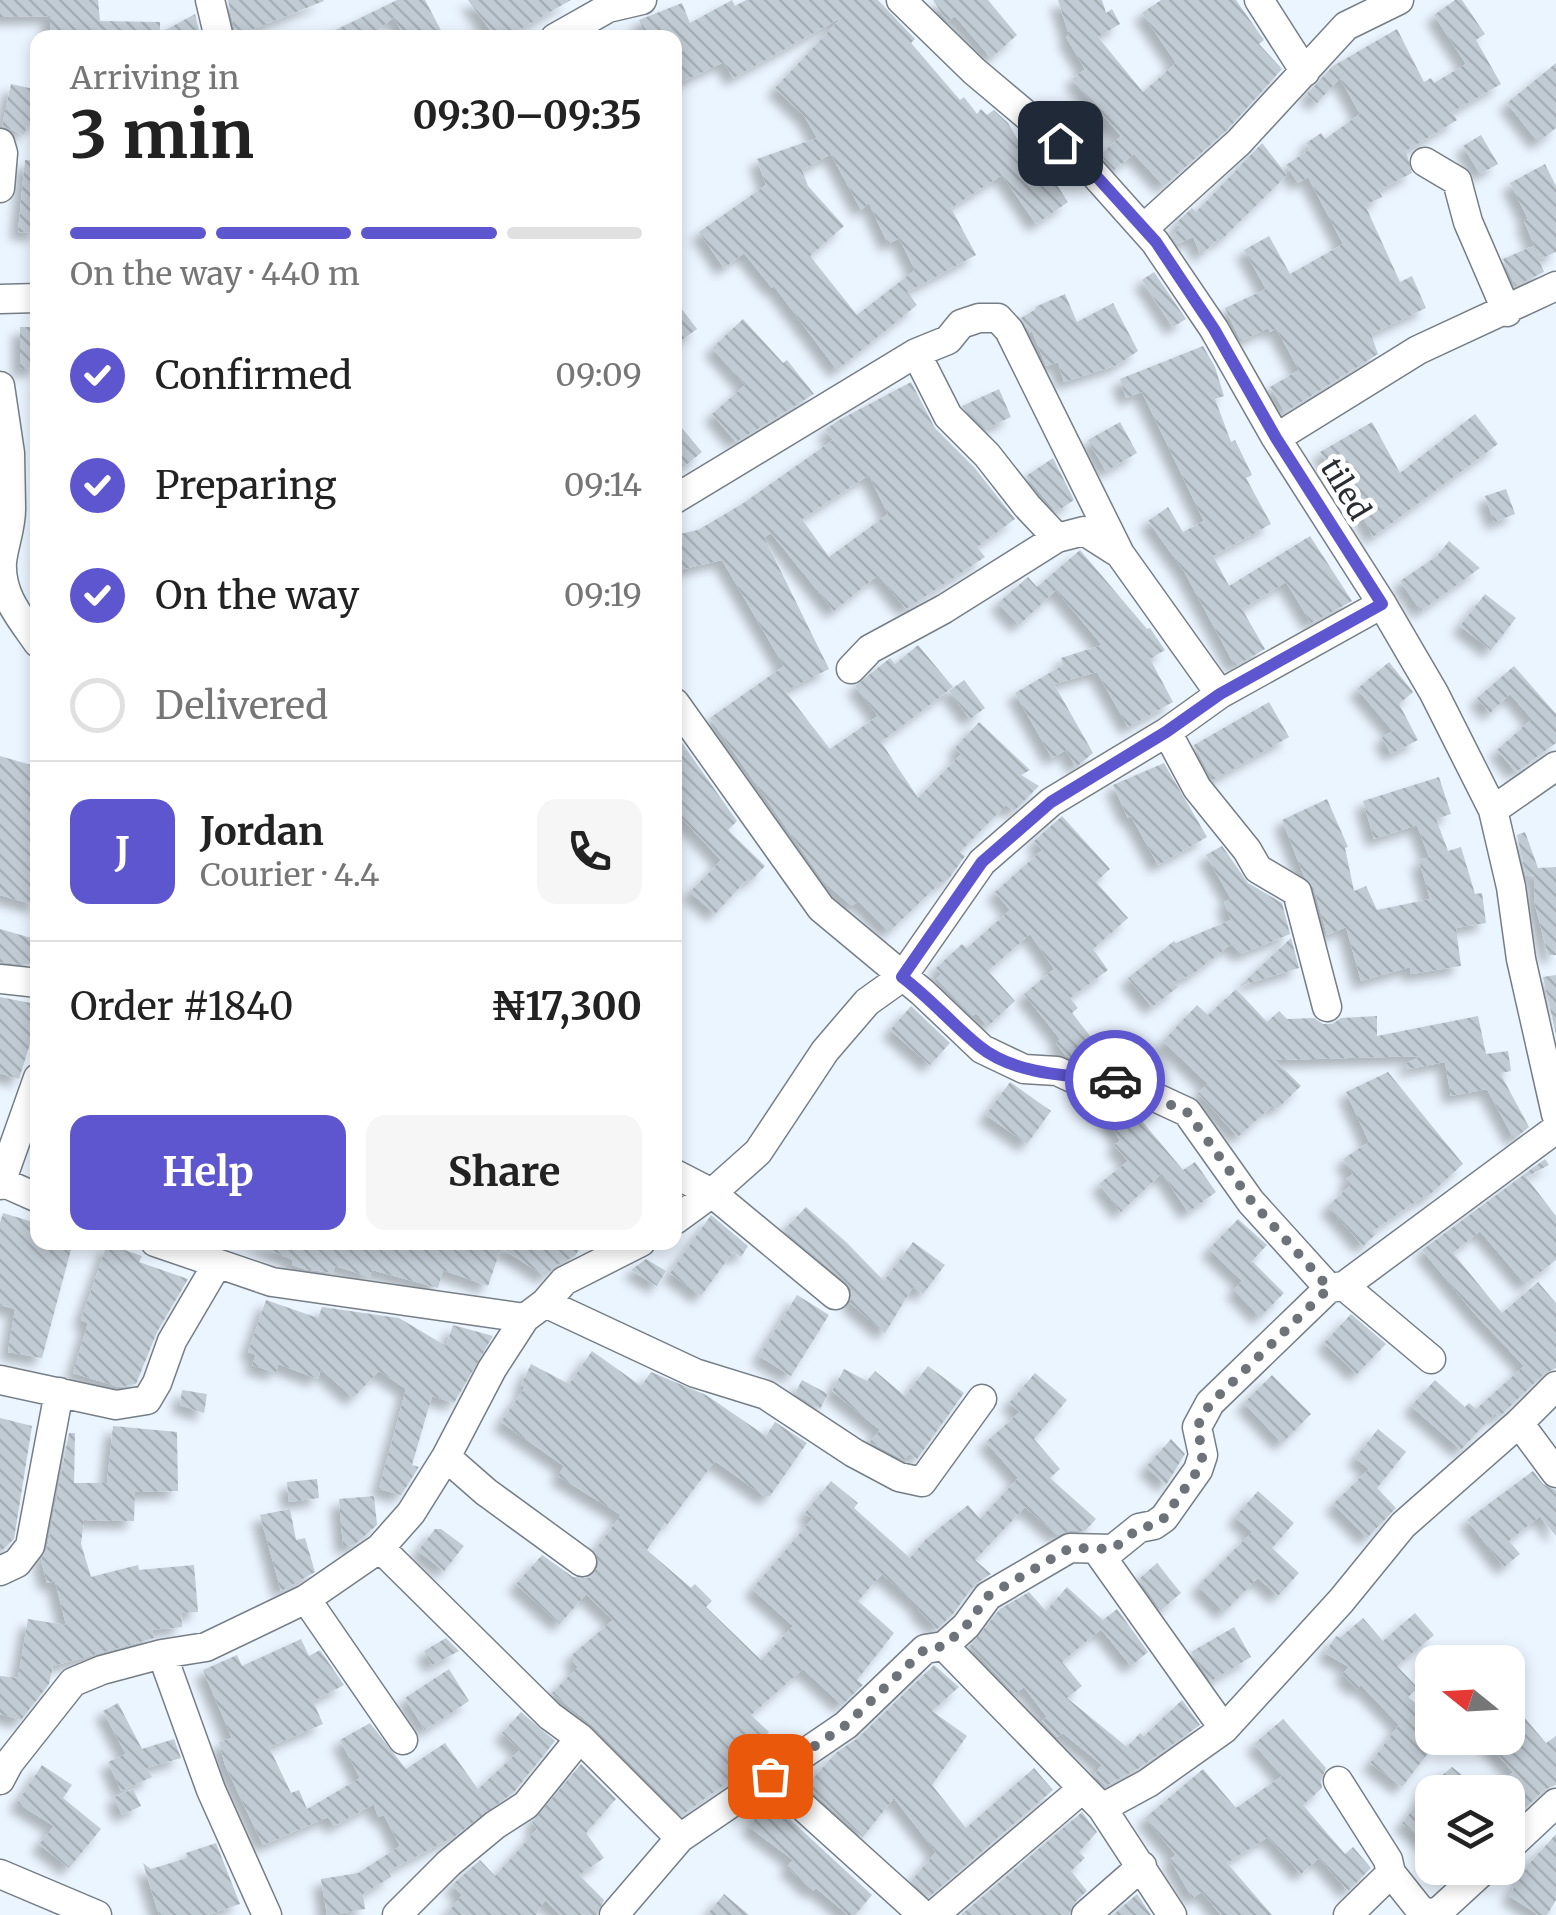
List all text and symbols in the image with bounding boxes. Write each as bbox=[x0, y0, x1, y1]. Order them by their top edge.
text: Arriving in bbox=[70, 58, 239, 98]
text: 09:30–09:35 bbox=[413, 92, 642, 139]
text: 3 min bbox=[70, 94, 254, 176]
pin bbox=[1018, 101, 1103, 186]
icon: home bbox=[1033, 116, 1088, 171]
text: On the way · 440 m bbox=[70, 254, 360, 294]
icon: check bbox=[70, 348, 125, 403]
text: Confirmed bbox=[155, 352, 352, 399]
text: 09:09 bbox=[555, 355, 642, 395]
street label: tiled bbox=[1313, 451, 1379, 527]
icon: check bbox=[70, 458, 125, 513]
text: Preparing bbox=[155, 462, 337, 509]
text: 09:14 bbox=[564, 465, 642, 505]
icon: check bbox=[70, 568, 125, 623]
text: On the way bbox=[155, 572, 359, 619]
text: 09:19 bbox=[564, 575, 642, 615]
text: Delivered bbox=[155, 682, 328, 729]
button: phone bbox=[537, 799, 642, 904]
text: Jordan bbox=[200, 808, 324, 855]
text: J bbox=[115, 828, 130, 875]
text: Courier · 4.4 bbox=[200, 855, 380, 895]
text: Order #1840 bbox=[70, 983, 294, 1030]
text: ₦17,300 bbox=[491, 983, 642, 1030]
courier bbox=[1065, 1030, 1165, 1130]
icon: car bbox=[1088, 1053, 1143, 1108]
button: Help bbox=[70, 1115, 346, 1230]
button: Share bbox=[366, 1115, 642, 1230]
north arrow bbox=[1415, 1645, 1525, 1755]
map controls bbox=[1415, 1645, 1525, 1885]
pin bbox=[728, 1734, 813, 1819]
icon: bag bbox=[743, 1749, 798, 1804]
button: layers bbox=[1415, 1775, 1525, 1885]

